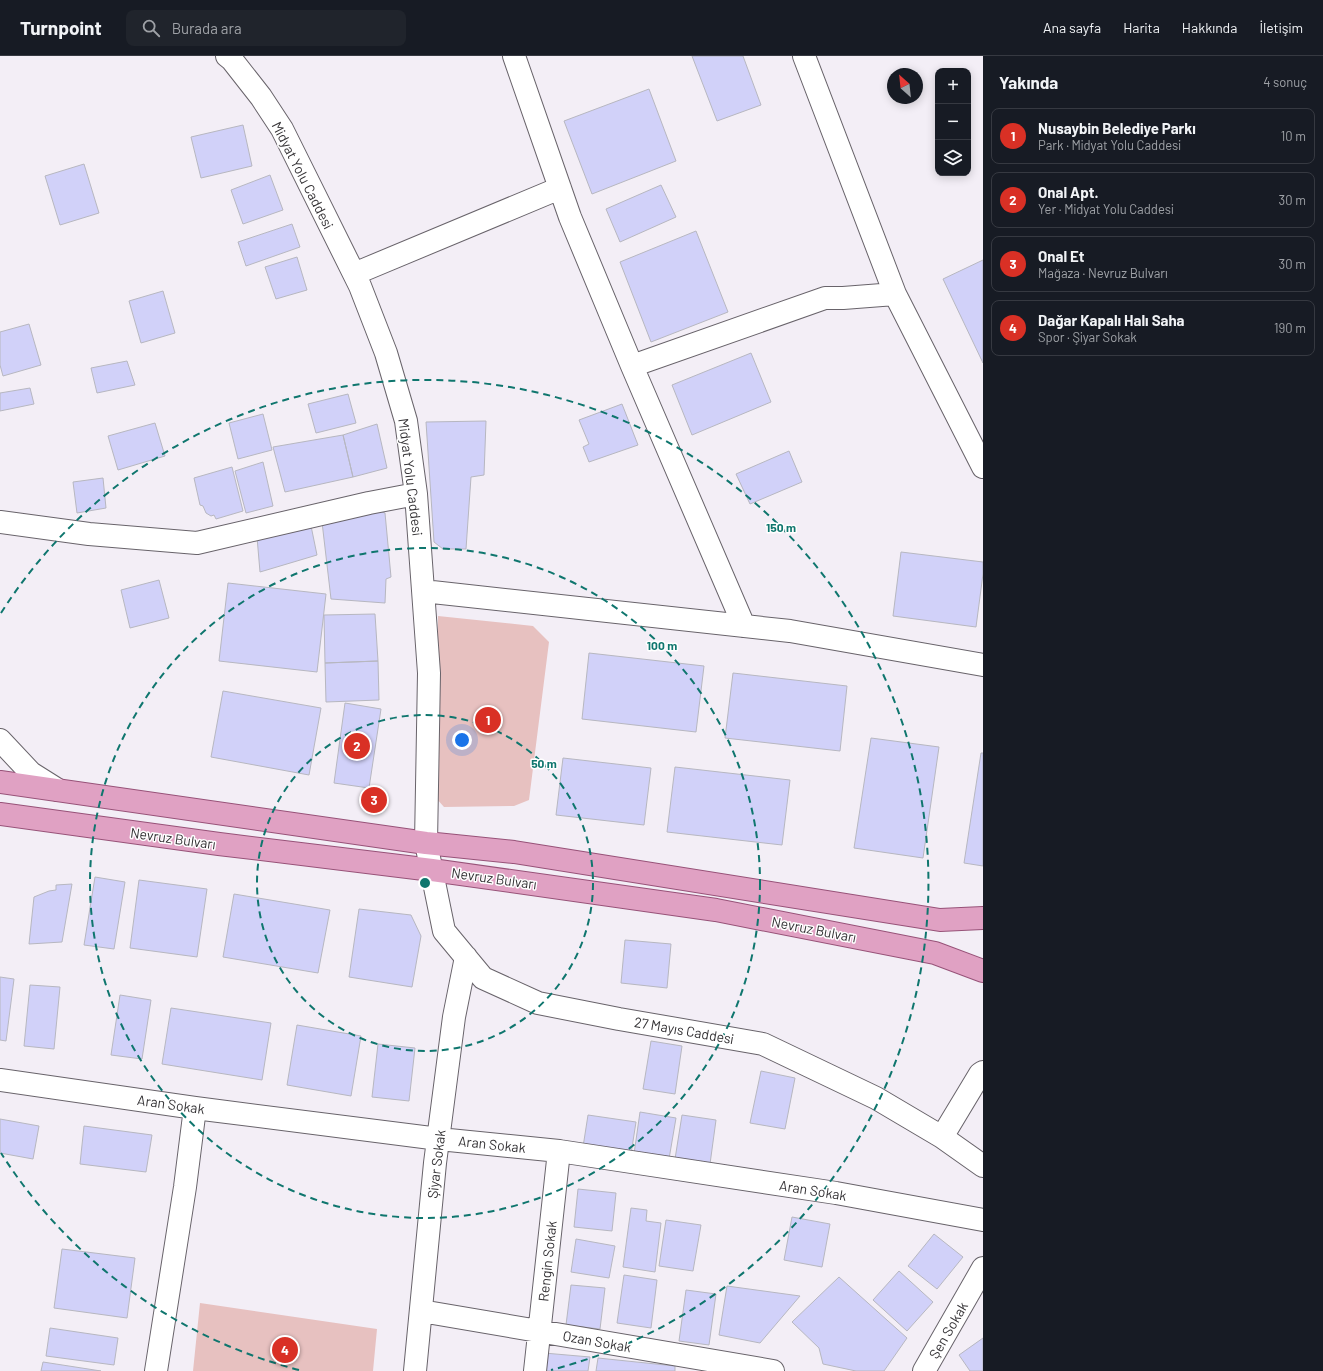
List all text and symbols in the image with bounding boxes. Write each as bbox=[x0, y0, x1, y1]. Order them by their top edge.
search box bbox=[126, 10, 406, 46]
text: Turnpoint bbox=[20, 16, 102, 39]
icon: search bbox=[140, 17, 162, 39]
text: Burada ara bbox=[172, 19, 242, 37]
text: Ana sayfa bbox=[1043, 19, 1101, 36]
text: Harita bbox=[1123, 19, 1160, 36]
text: Hakkında bbox=[1182, 19, 1237, 36]
text: İletişim bbox=[1259, 19, 1303, 36]
north arrow bbox=[887, 68, 923, 104]
map controls bbox=[935, 68, 971, 176]
button: + bbox=[935, 68, 971, 104]
text: Yakında bbox=[999, 72, 1058, 92]
text: 4 sonuç bbox=[1263, 74, 1307, 90]
button: − bbox=[935, 104, 971, 140]
street label: Midyat Yolu Caddesi bbox=[269, 119, 337, 231]
text: Nusaybin Belediye Parkı bbox=[1038, 119, 1196, 137]
text: 1 bbox=[1011, 128, 1015, 144]
text: 10 m bbox=[1281, 128, 1306, 144]
text: Park · Midyat Yolu Caddesi bbox=[1038, 137, 1181, 153]
button: layers bbox=[935, 140, 971, 176]
text: Onal Apt. bbox=[1038, 183, 1098, 201]
text: 2 bbox=[1009, 192, 1017, 208]
text: 30 m bbox=[1279, 192, 1306, 208]
text: Yer · Midyat Yolu Caddesi bbox=[1038, 201, 1174, 217]
text: Onal Et bbox=[1038, 247, 1085, 265]
text: 3 bbox=[1009, 256, 1017, 272]
text: 30 m bbox=[1279, 256, 1306, 272]
text: Mağaza · Nevruz Bulvarı bbox=[1038, 265, 1168, 281]
text: Dağar Kapalı Halı Saha bbox=[1038, 311, 1185, 329]
text: 4 bbox=[1009, 320, 1017, 336]
text: 190 m bbox=[1274, 320, 1306, 336]
text: Spor · Şiyar Sokak bbox=[1038, 329, 1137, 345]
street label: Midyat Yolu Caddesi bbox=[395, 417, 427, 537]
text: 150 m bbox=[766, 520, 796, 534]
text: 100 m bbox=[647, 638, 677, 652]
pin: 1 bbox=[475, 705, 501, 735]
your location bbox=[452, 730, 472, 750]
pin: 2 bbox=[344, 731, 370, 761]
text: 50 m bbox=[531, 756, 557, 770]
pin: 3 bbox=[361, 785, 387, 815]
street label: Nevruz Bulvarı bbox=[129, 824, 217, 852]
street label: Nevruz Bulvarı bbox=[450, 864, 538, 892]
centre of rings bbox=[418, 876, 432, 890]
street label: Nevruz Bulvarı bbox=[770, 912, 858, 946]
street label: 27 Mayıs Caddesi bbox=[633, 1013, 735, 1047]
street label: Aran Sokak bbox=[136, 1091, 206, 1117]
street label: Şiyar Sokak bbox=[423, 1129, 449, 1199]
street label: Aran Sokak bbox=[457, 1132, 527, 1156]
street label: Aran Sokak bbox=[778, 1176, 848, 1204]
street label: Rengin Sokak bbox=[534, 1220, 560, 1302]
street label: Şen Sokak bbox=[925, 1299, 971, 1361]
street label: Ozan Sokak bbox=[561, 1327, 633, 1355]
pin: 4 bbox=[272, 1335, 298, 1365]

